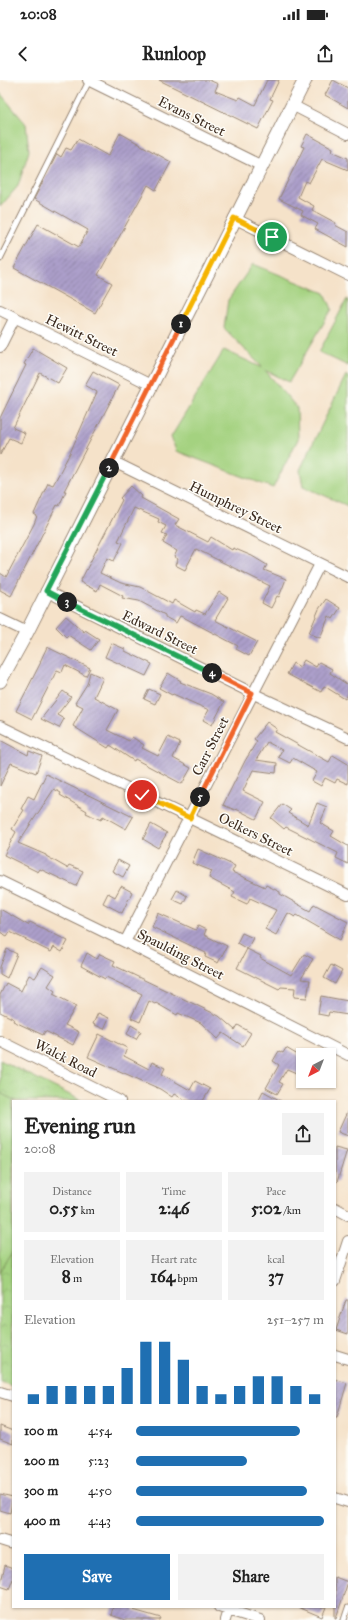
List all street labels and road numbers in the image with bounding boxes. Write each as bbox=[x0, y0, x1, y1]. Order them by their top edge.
street label: Evans Street bbox=[155, 93, 228, 140]
street label: Hewitt Street bbox=[43, 311, 121, 360]
street label: Humphrey Street bbox=[187, 478, 285, 537]
street label: Edward Street bbox=[119, 607, 200, 658]
street label: Carr Street bbox=[188, 714, 233, 778]
street label: Oelkers Street bbox=[216, 809, 296, 860]
street label: Spaulding Street bbox=[135, 925, 227, 984]
street label: Walck Road bbox=[32, 1036, 100, 1081]

